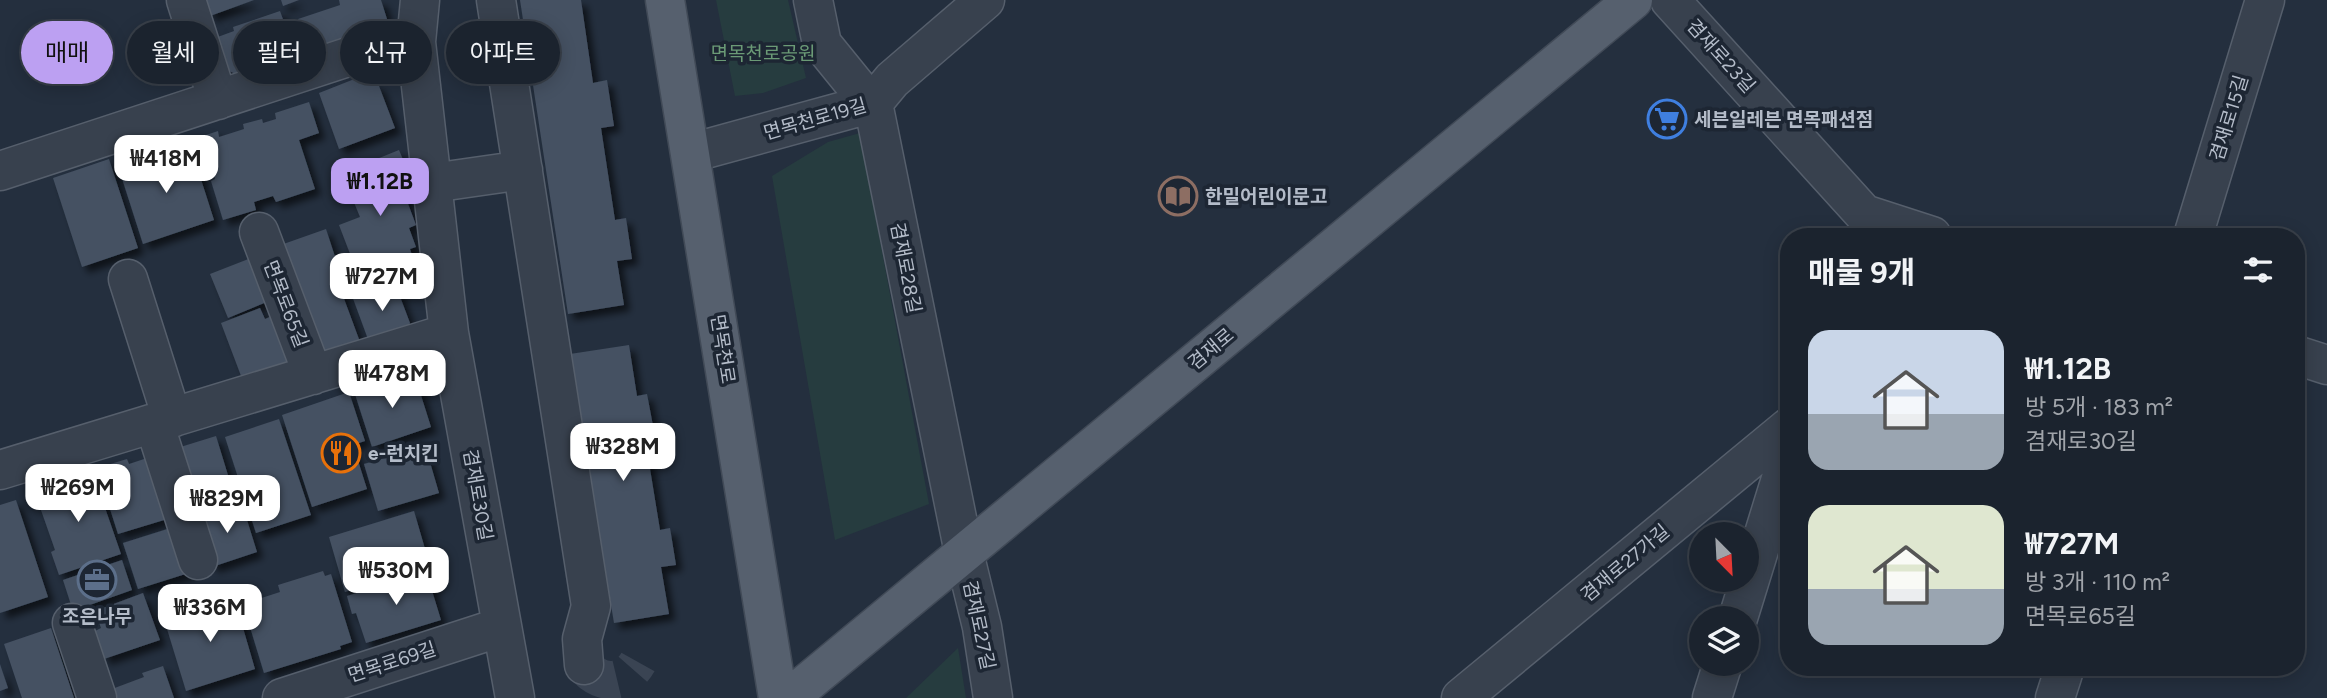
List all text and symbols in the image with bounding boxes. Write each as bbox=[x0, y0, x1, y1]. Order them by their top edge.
street label: 겸재로23길 bbox=[1682, 15, 1760, 97]
chip: 매매 bbox=[21, 21, 113, 84]
chip: 월세 bbox=[127, 21, 219, 84]
chip: 필터 bbox=[233, 21, 326, 84]
chip: 신규 bbox=[340, 21, 432, 84]
chip: 아파트 bbox=[446, 21, 560, 84]
park label: 면목천로공원 bbox=[711, 42, 815, 65]
street label: 겸재로15길 bbox=[2205, 72, 2253, 164]
street label: 면목천로19길 bbox=[761, 93, 869, 145]
supermarket icon: 세븐일레븐 면목패션점 bbox=[1646, 98, 1688, 140]
place label: 세븐일레븐 면목패션점 bbox=[1694, 108, 1873, 131]
pin: ₩418M bbox=[117, 136, 215, 195]
text: ₩418M bbox=[130, 144, 202, 172]
pin: ₩1.12B bbox=[323, 158, 437, 218]
text: ₩1.12B bbox=[347, 167, 413, 195]
library icon: 한밀어린이문고 bbox=[1157, 175, 1199, 217]
place label: 한밀어린이문고 bbox=[1205, 185, 1327, 208]
street label: 겸재로28길 bbox=[886, 221, 926, 315]
icon: filters bbox=[2239, 251, 2277, 289]
pin: ₩727M bbox=[333, 254, 431, 313]
text: 매물 9개 bbox=[1808, 254, 1915, 291]
street label: 면목로65길 bbox=[259, 257, 313, 351]
text: ₩727M bbox=[346, 262, 418, 290]
street label: 면목천로 bbox=[706, 313, 740, 385]
street label: 겸재로 bbox=[1184, 323, 1238, 375]
pin: ₩478M bbox=[343, 350, 441, 410]
text: ₩1.12B bbox=[2025, 350, 2111, 387]
icon: home bbox=[1864, 358, 1948, 442]
text: ₩478M bbox=[355, 359, 429, 387]
text: 방 5개 · 183 m² bbox=[2025, 393, 2173, 421]
pin: ₩328M bbox=[574, 424, 672, 483]
text: 겸재로30길 bbox=[2025, 427, 2137, 455]
restaurant icon: e-런치킨 bbox=[320, 432, 362, 474]
text: ₩328M bbox=[586, 432, 660, 460]
place label: e-런치킨 bbox=[368, 442, 439, 465]
street label: 겸재로30길 bbox=[459, 447, 497, 543]
pin: ₩269M bbox=[29, 464, 127, 524]
text: ₩269M bbox=[41, 473, 115, 501]
pin: ₩829M bbox=[178, 476, 276, 535]
text: ₩829M bbox=[190, 484, 264, 512]
street label: 겸재로27가길 bbox=[1576, 519, 1674, 607]
north arrow bbox=[1689, 522, 1759, 592]
map controls bbox=[1689, 522, 1759, 676]
text: ₩727M bbox=[2025, 525, 2119, 562]
icon: home bbox=[1864, 533, 1948, 617]
pin: ₩530M bbox=[347, 548, 445, 607]
text: ₩530M bbox=[359, 556, 433, 584]
office icon: 조은나무 bbox=[76, 559, 118, 601]
text: 방 3개 · 110 m² bbox=[2025, 568, 2170, 596]
street label: 겸재로27길 bbox=[958, 578, 1000, 672]
pin: ₩336M bbox=[161, 584, 259, 644]
text: ₩336M bbox=[174, 593, 246, 621]
text: 면목로65길 bbox=[2025, 602, 2136, 630]
place label: 조은나무 bbox=[62, 605, 132, 628]
button: layers bbox=[1689, 606, 1759, 676]
street label: 면목로69길 bbox=[345, 637, 439, 687]

